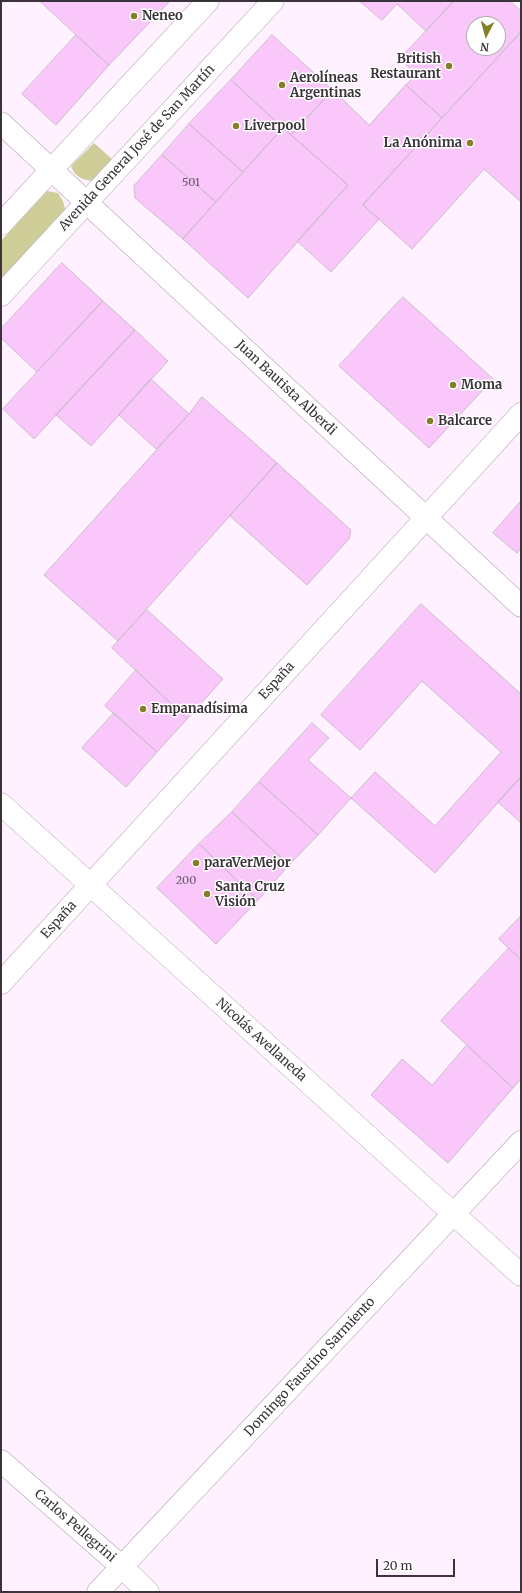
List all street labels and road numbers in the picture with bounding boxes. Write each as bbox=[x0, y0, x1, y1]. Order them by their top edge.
street label: Avenida General José de San Martín bbox=[56, 62, 218, 234]
street label: Juan Bautista Alberdi bbox=[233, 337, 339, 439]
street label: España bbox=[256, 659, 298, 703]
street label: España bbox=[38, 898, 80, 942]
street label: Nicolás Avellaneda bbox=[213, 995, 309, 1085]
street label: Domingo Faustino Sarmiento bbox=[241, 1294, 379, 1440]
street label: Carlos Pellegrini bbox=[31, 1486, 119, 1566]

